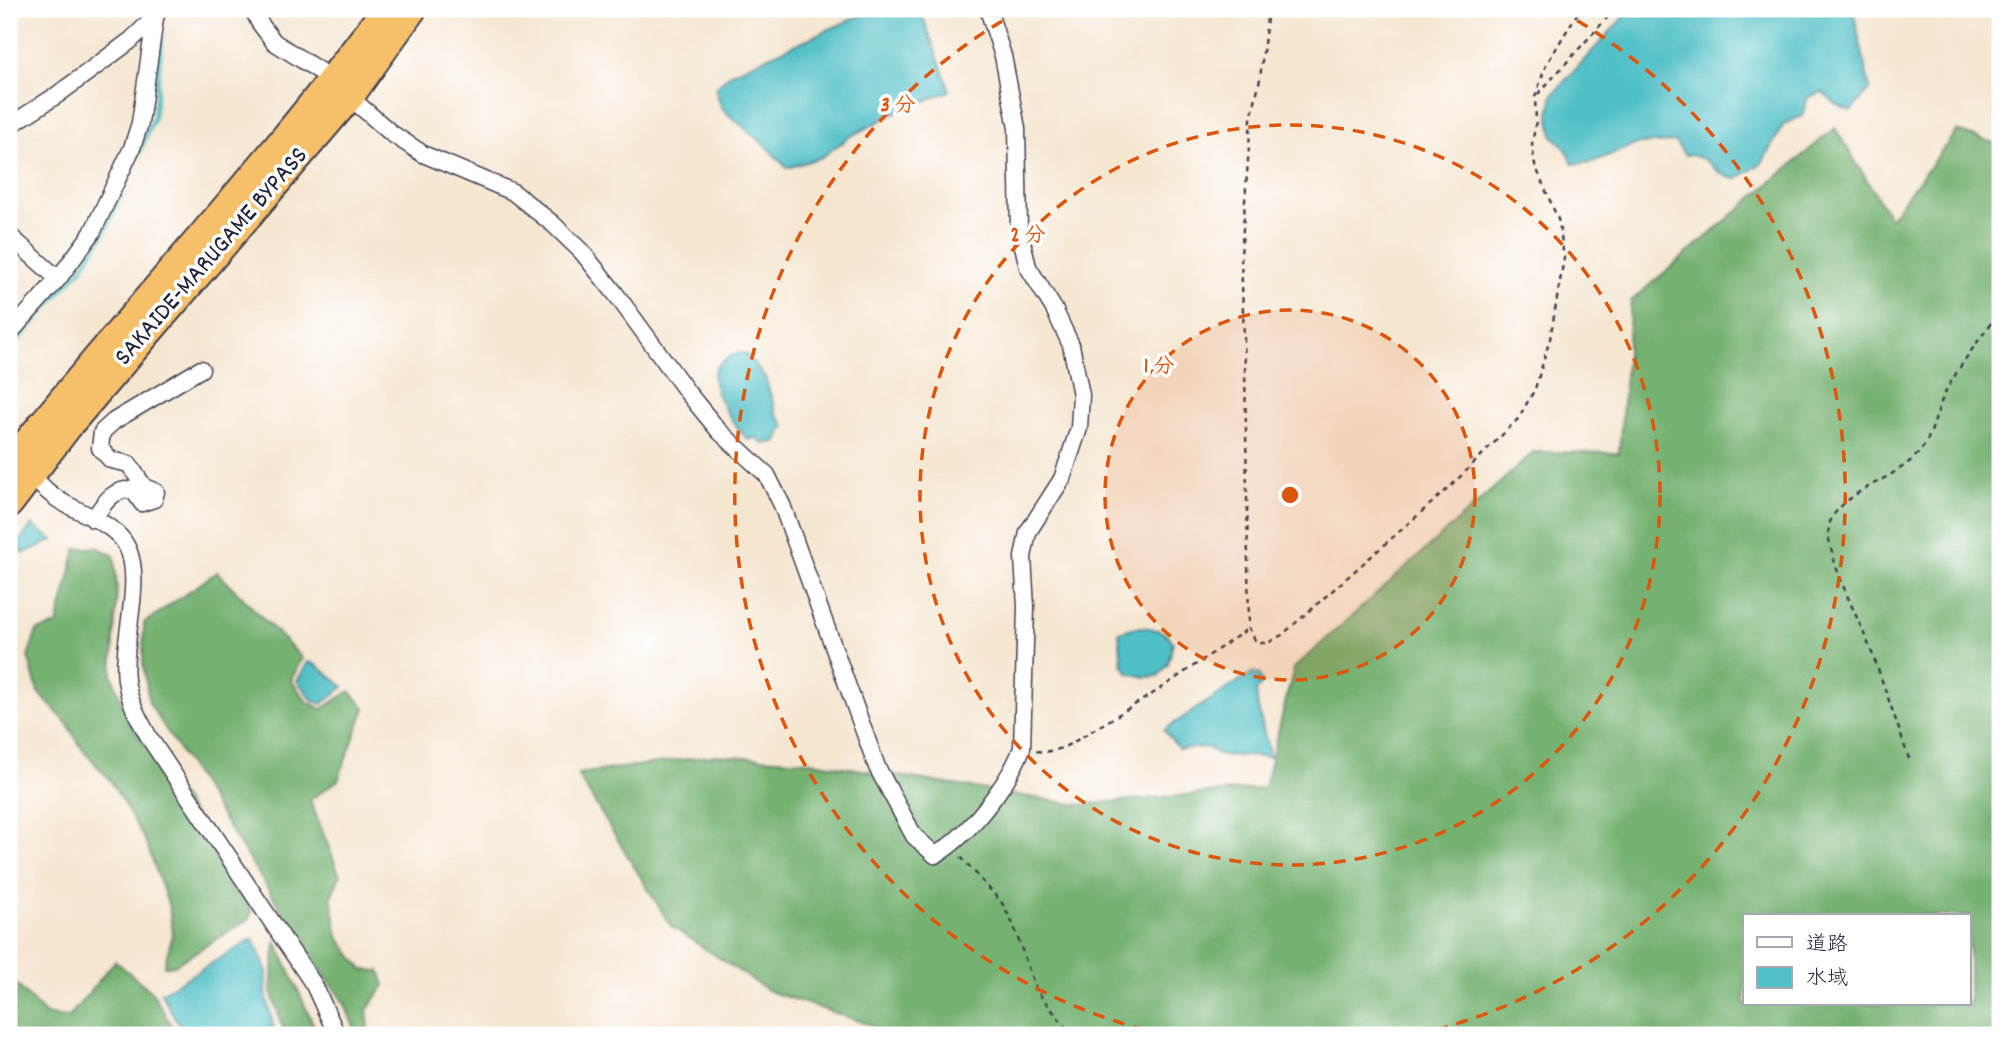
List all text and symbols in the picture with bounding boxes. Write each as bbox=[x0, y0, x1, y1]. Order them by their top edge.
text: 3 分 bbox=[880, 92, 916, 122]
street label: SAKAIDE-MARUGAME BYPASS bbox=[106, 139, 318, 375]
text: 2 分 bbox=[1011, 222, 1046, 252]
text: 1 分 bbox=[1144, 353, 1174, 383]
centre of rings bbox=[1278, 483, 1302, 507]
legend bbox=[1743, 914, 1970, 1006]
text: 道路 bbox=[1806, 931, 1848, 961]
text: 水域 bbox=[1806, 965, 1848, 995]

